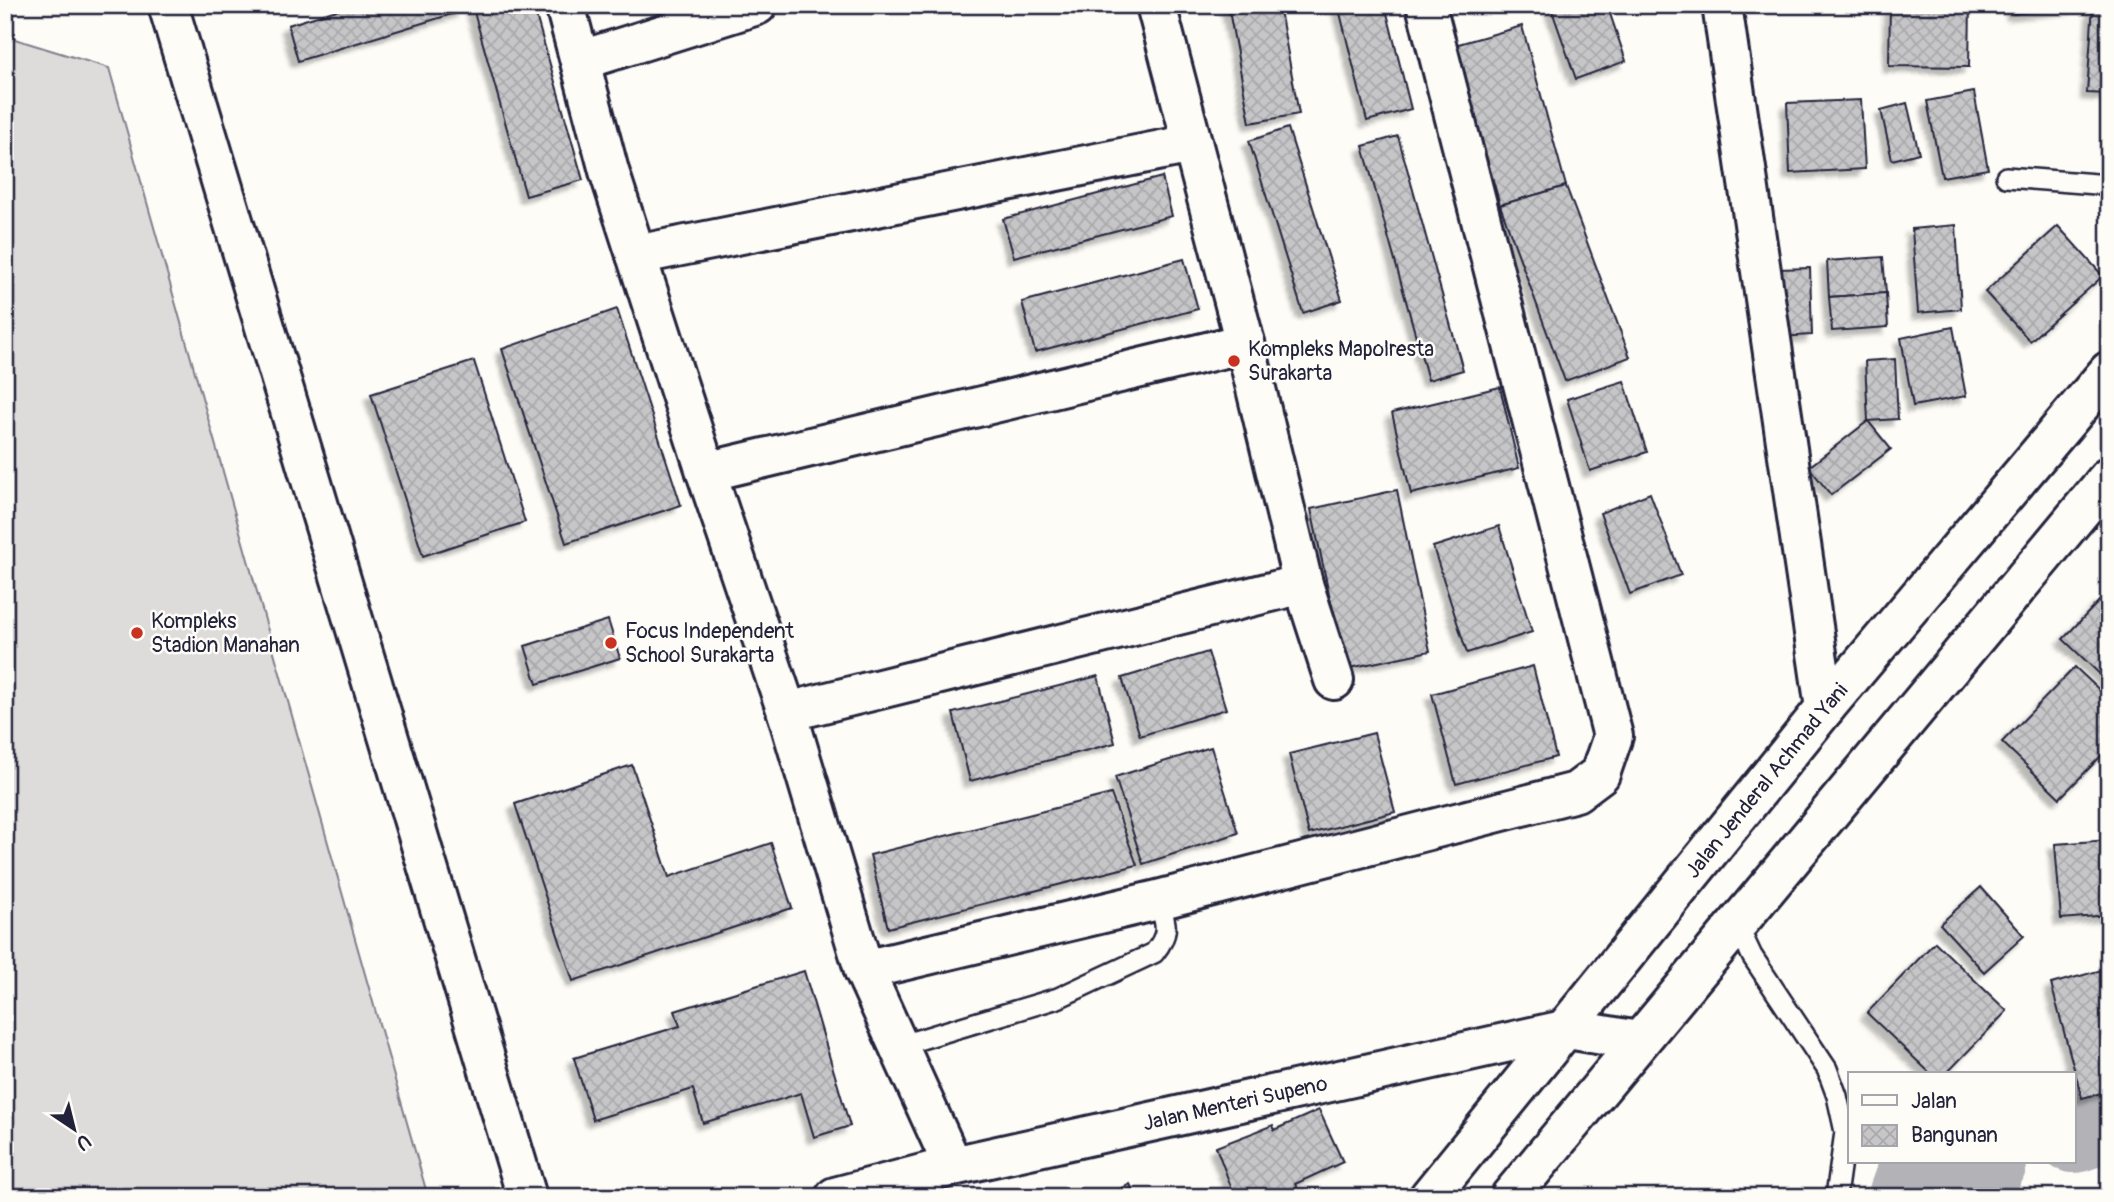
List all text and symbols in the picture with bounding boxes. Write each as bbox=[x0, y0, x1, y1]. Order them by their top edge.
place label: Kompleks Mapolresta Surakarta bbox=[1248, 336, 1434, 387]
marker: Kompleks Mapolresta Surakarta bbox=[1226, 353, 1242, 369]
place label: Kompleks Stadion Manahan bbox=[151, 608, 300, 659]
place label: Focus Independent School Surakarta bbox=[625, 618, 795, 669]
marker: Kompleks Stadion Manahan bbox=[129, 625, 145, 641]
marker: Focus Independent School Surakarta bbox=[603, 635, 619, 651]
street label: Jalan Jenderal Achmad Yani bbox=[1680, 678, 1854, 884]
street label: Jalan Menteri Supeno bbox=[1140, 1070, 1330, 1137]
legend bbox=[1848, 1072, 2076, 1164]
text: Jalan bbox=[1911, 1088, 1957, 1115]
north arrow bbox=[38, 1094, 108, 1164]
text: Bangunan bbox=[1911, 1122, 1998, 1149]
text: U bbox=[71, 1129, 95, 1156]

